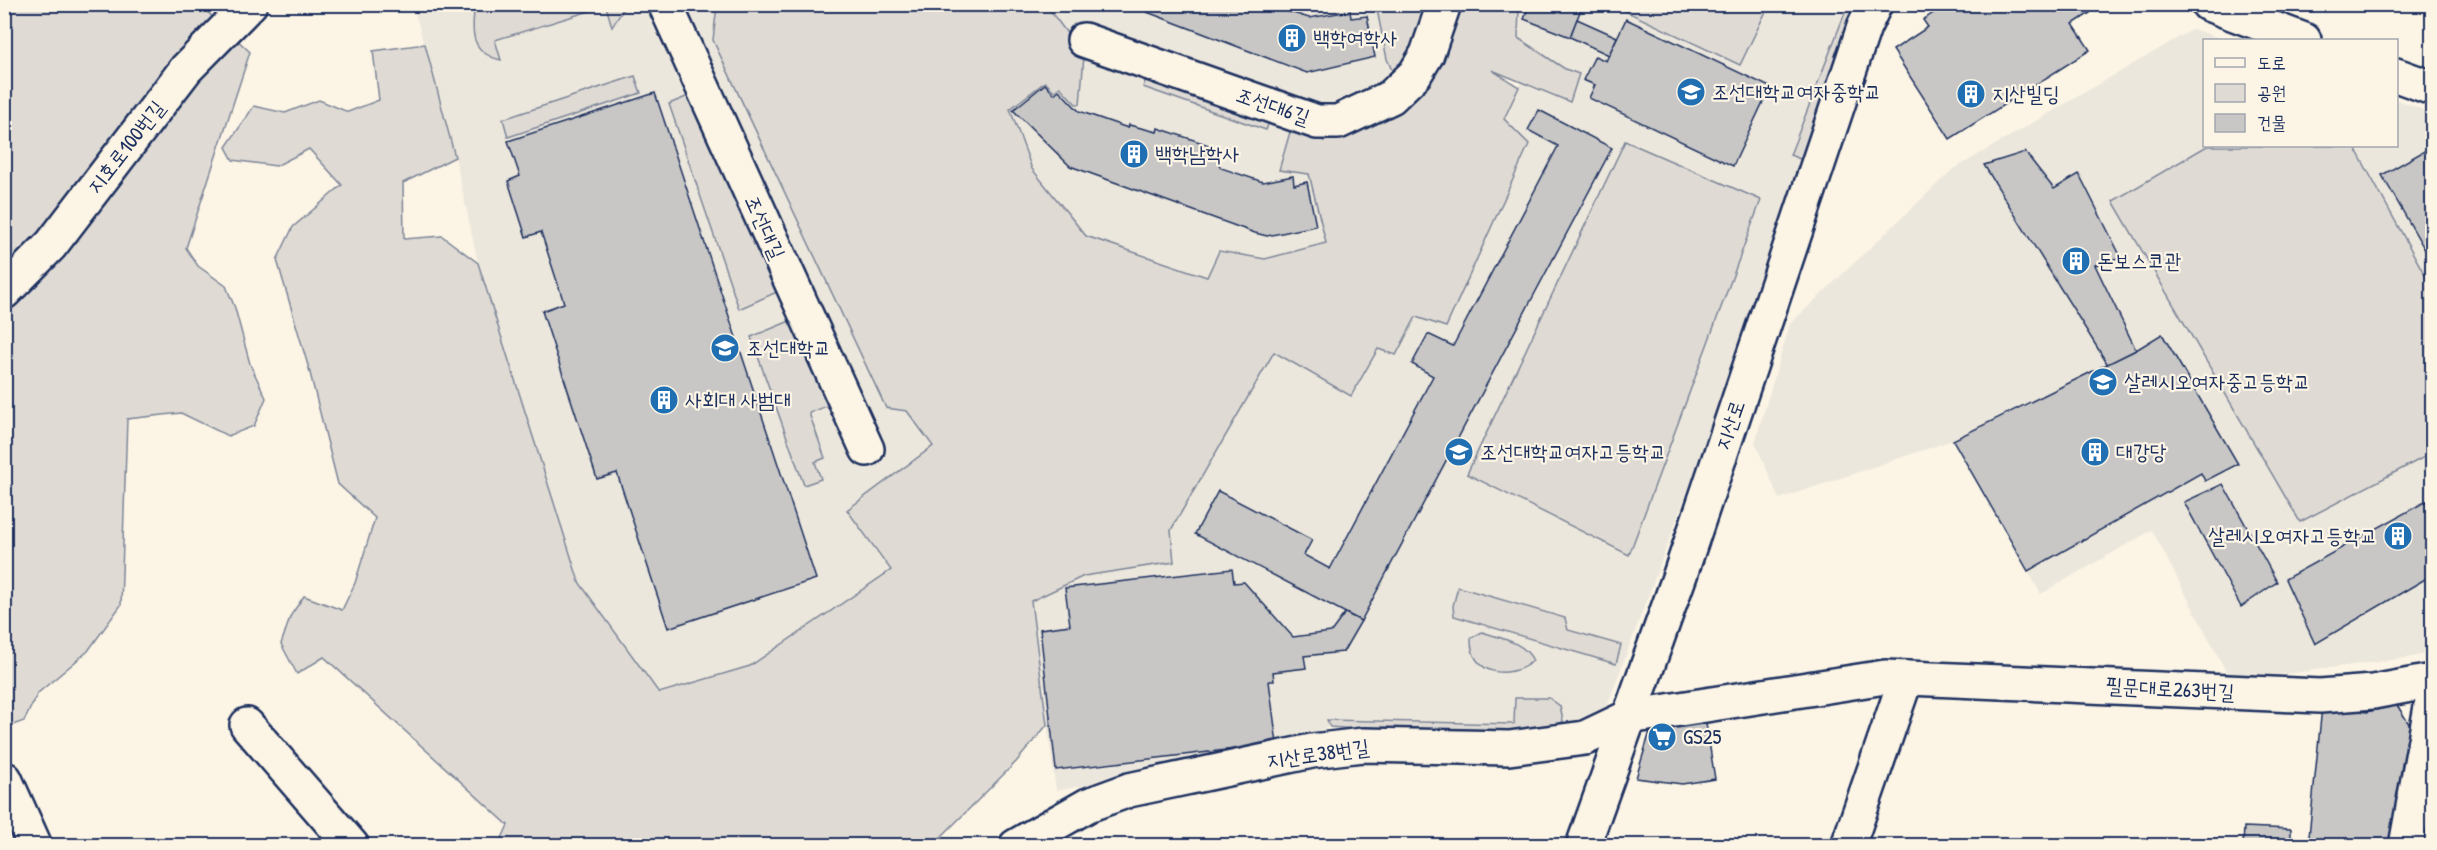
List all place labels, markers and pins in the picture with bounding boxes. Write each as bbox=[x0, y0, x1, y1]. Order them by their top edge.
building icon: 백학여학사 bbox=[1276, 22, 1308, 54]
place label: 백학여학사 bbox=[1313, 23, 1398, 52]
school or university icon: 조선대학교여자중학교 bbox=[1675, 76, 1707, 108]
place label: 조선대학교여자중학교 bbox=[1712, 77, 1881, 106]
building icon: 지산빌딩 bbox=[1955, 78, 1987, 110]
place label: 지산빌딩 bbox=[1992, 79, 2060, 108]
building icon: 백학남학사 bbox=[1118, 138, 1150, 170]
place label: 백학남학사 bbox=[1155, 139, 1240, 168]
building icon: 돈보스코관 bbox=[2060, 245, 2092, 277]
place label: 돈보스코관 bbox=[2097, 246, 2182, 275]
school or university icon: 조선대학교 bbox=[709, 332, 741, 364]
place label: 조선대학교 bbox=[746, 333, 831, 362]
school or university icon: 살레시오여자중고등학교 bbox=[2087, 366, 2119, 398]
place label: 살레시오여자중고등학교 bbox=[2124, 367, 2310, 396]
building icon: 사회대 사범대 bbox=[648, 384, 680, 416]
place label: 사회대 사범대 bbox=[685, 385, 791, 414]
school or university icon: 조선대학교여자고등학교 bbox=[1443, 436, 1475, 468]
building icon: 대강당 bbox=[2079, 436, 2111, 468]
place label: 조선대학교여자고등학교 bbox=[1480, 437, 1666, 466]
place label: 대강당 bbox=[2116, 437, 2167, 466]
building icon: 살레시오여자고등학교 bbox=[2382, 520, 2414, 552]
place label: 살레시오여자고등학교 bbox=[2208, 521, 2377, 550]
supermarket icon: GS25 bbox=[1646, 721, 1678, 753]
place label: GS25 bbox=[1683, 722, 1722, 751]

